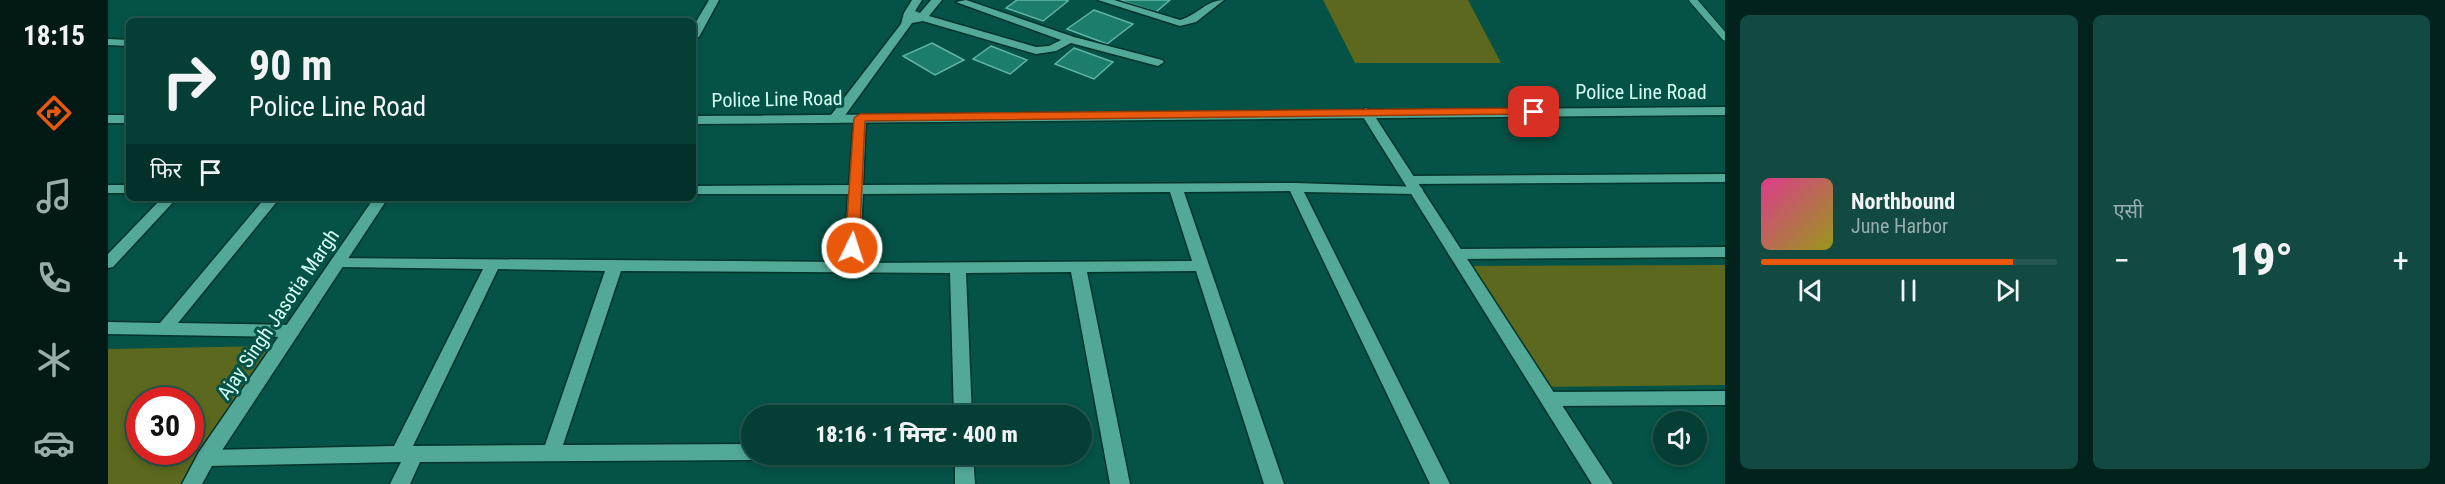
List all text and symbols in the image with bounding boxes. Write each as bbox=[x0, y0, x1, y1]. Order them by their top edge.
text: 18:15 bbox=[23, 20, 85, 52]
text: 90 m bbox=[249, 41, 332, 90]
icon: right bbox=[150, 42, 228, 120]
street label: Police Line Road bbox=[1575, 80, 1707, 104]
street label: Police Line Road bbox=[711, 86, 843, 112]
pin bbox=[1508, 86, 1559, 137]
text: Police Line Road bbox=[249, 91, 426, 123]
icon: directions bbox=[33, 92, 75, 134]
icon: arrive bbox=[1517, 95, 1550, 128]
icon: arrive bbox=[194, 156, 227, 189]
text: फिर bbox=[150, 158, 182, 183]
icon: music bbox=[33, 175, 75, 217]
text: Northbound bbox=[1851, 189, 1955, 214]
text: एसी bbox=[2114, 199, 2143, 223]
text: June Harbor bbox=[1851, 214, 1948, 238]
position arrow bbox=[820, 216, 884, 280]
street label: Ajay Singh Jasotia Margh bbox=[212, 224, 344, 404]
text: 19° bbox=[2230, 233, 2293, 286]
text: − bbox=[2114, 241, 2130, 280]
text: + bbox=[2393, 241, 2409, 280]
icon: phone bbox=[33, 257, 75, 299]
icon: previous bbox=[1794, 274, 1827, 307]
icon: pause bbox=[1892, 274, 1925, 307]
icon: next bbox=[1991, 274, 2024, 307]
icon: climate bbox=[33, 339, 75, 381]
speed limit sign: 30 bbox=[126, 387, 204, 465]
map controls bbox=[1653, 411, 1707, 465]
button: sound bbox=[1653, 411, 1707, 465]
icon: car bbox=[33, 422, 75, 464]
text: 18:16 · 1 मिनट · 400 m bbox=[815, 422, 1018, 447]

